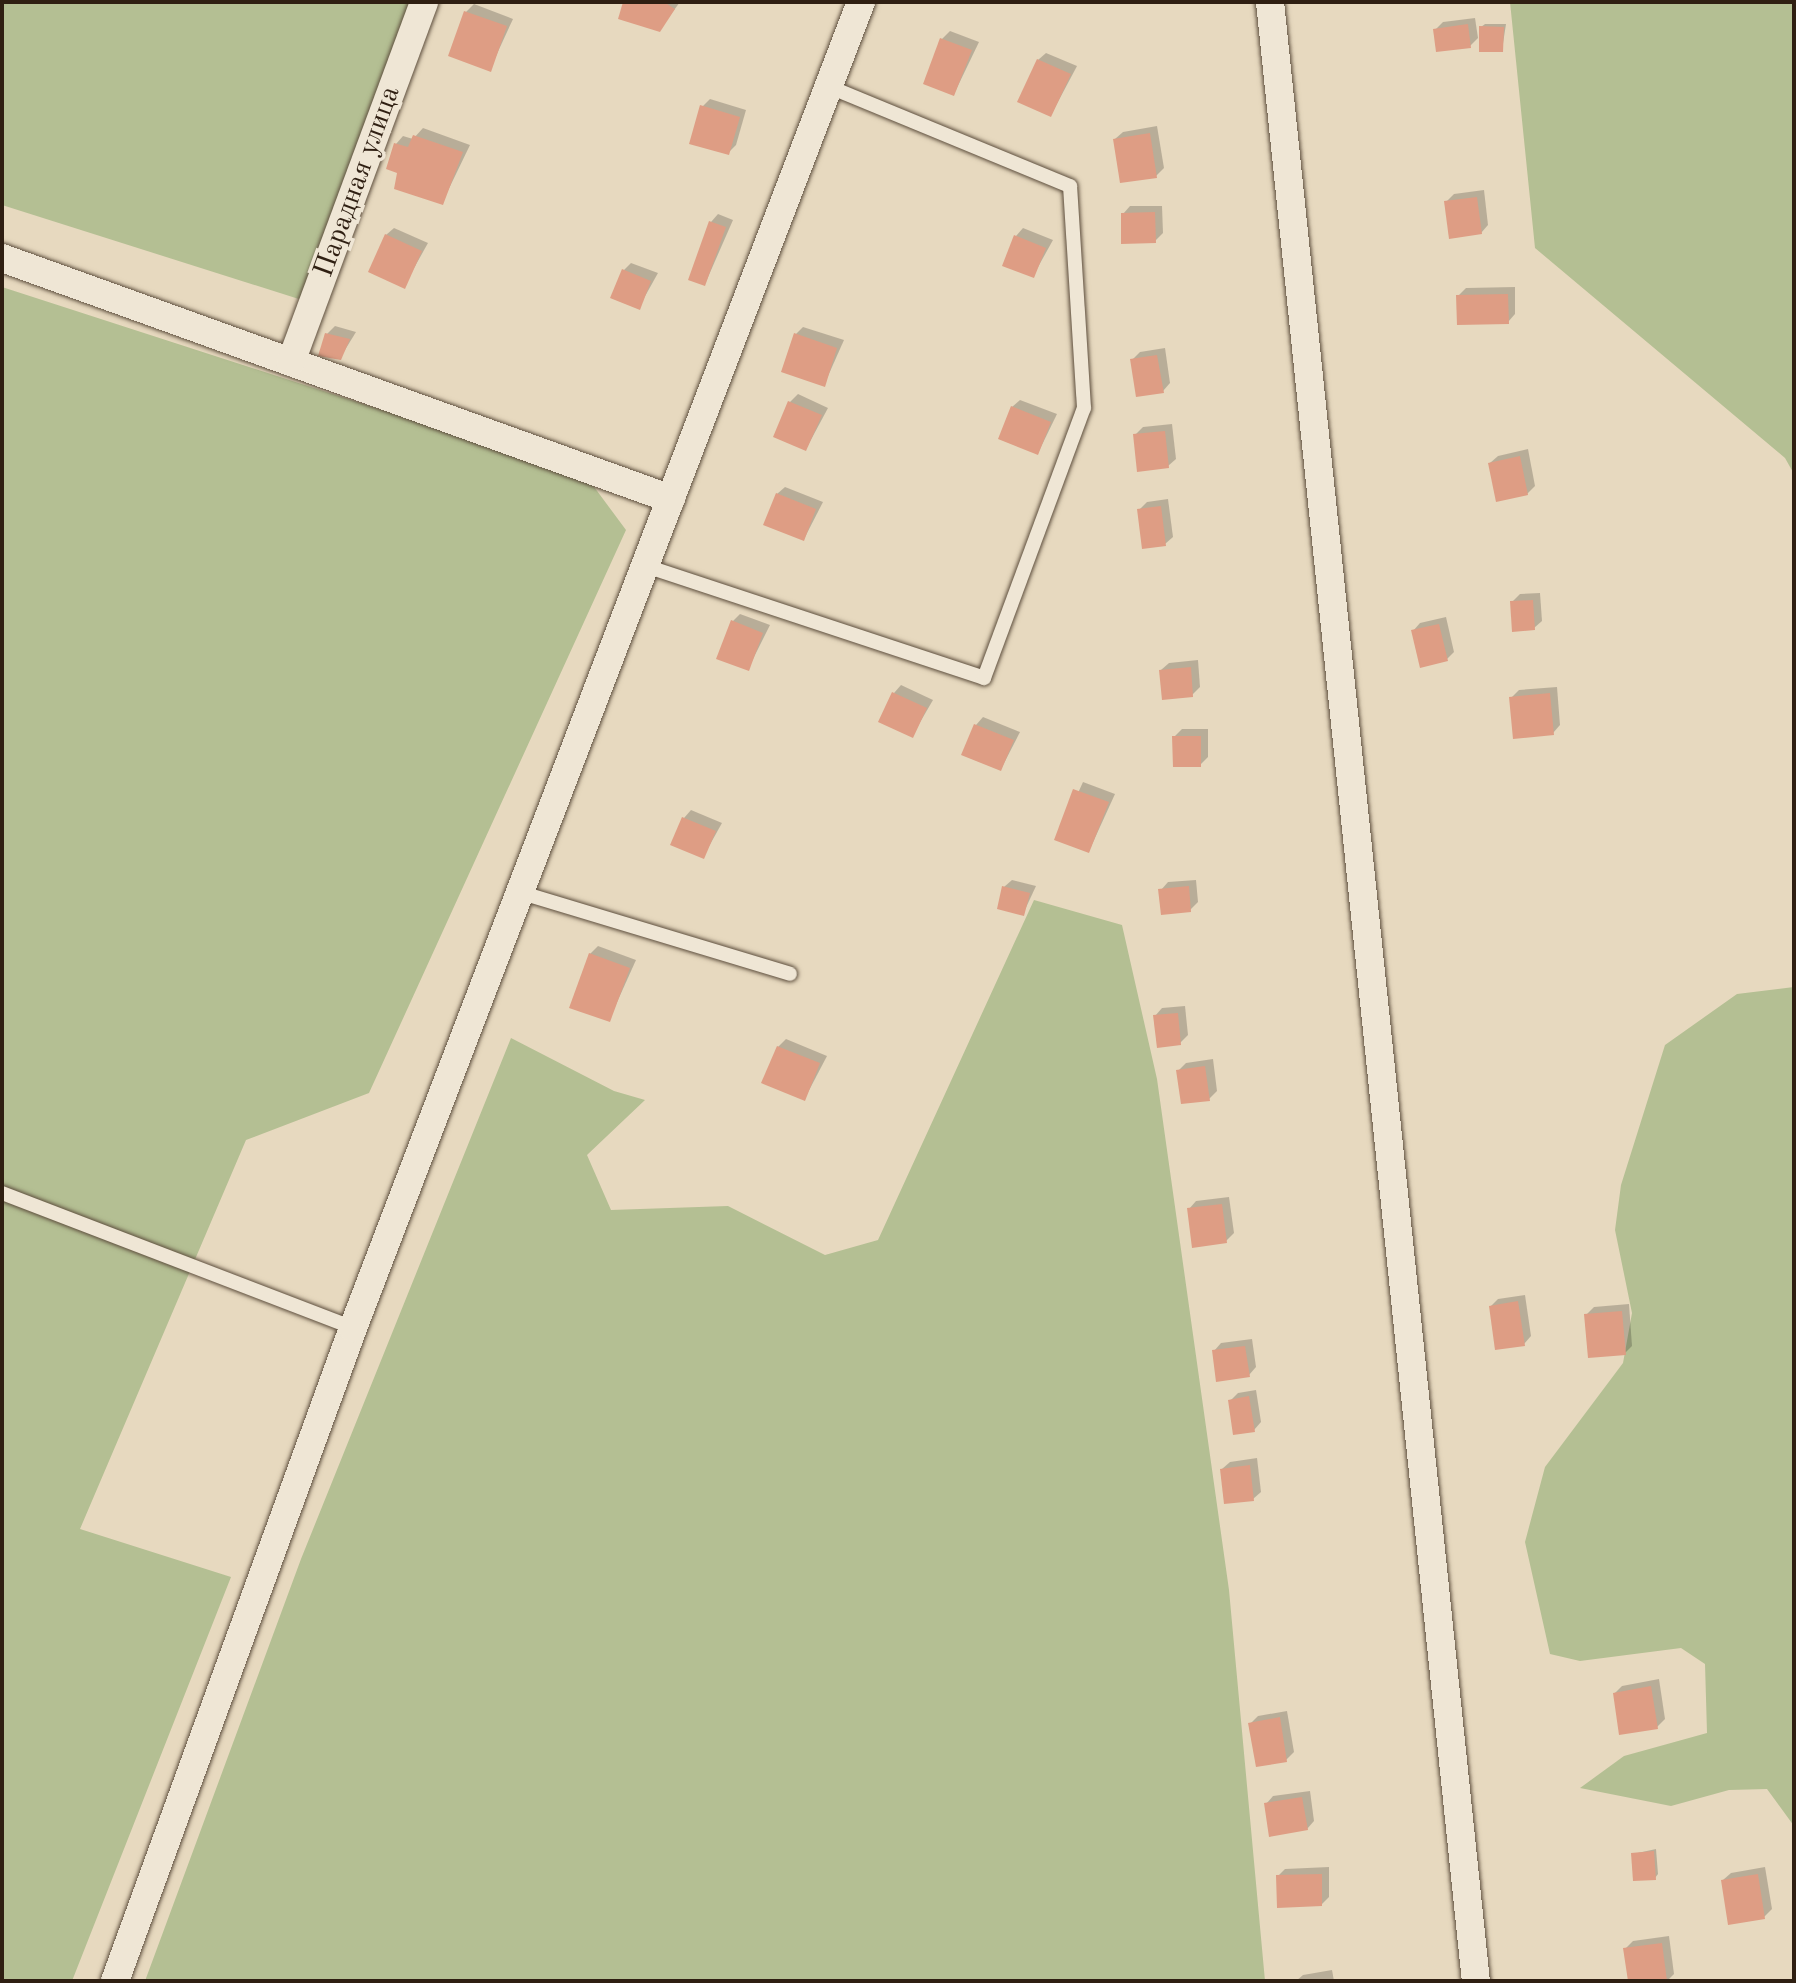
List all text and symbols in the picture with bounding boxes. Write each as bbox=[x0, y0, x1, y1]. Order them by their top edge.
street label: Парадная улица bbox=[308, 82, 408, 282]

